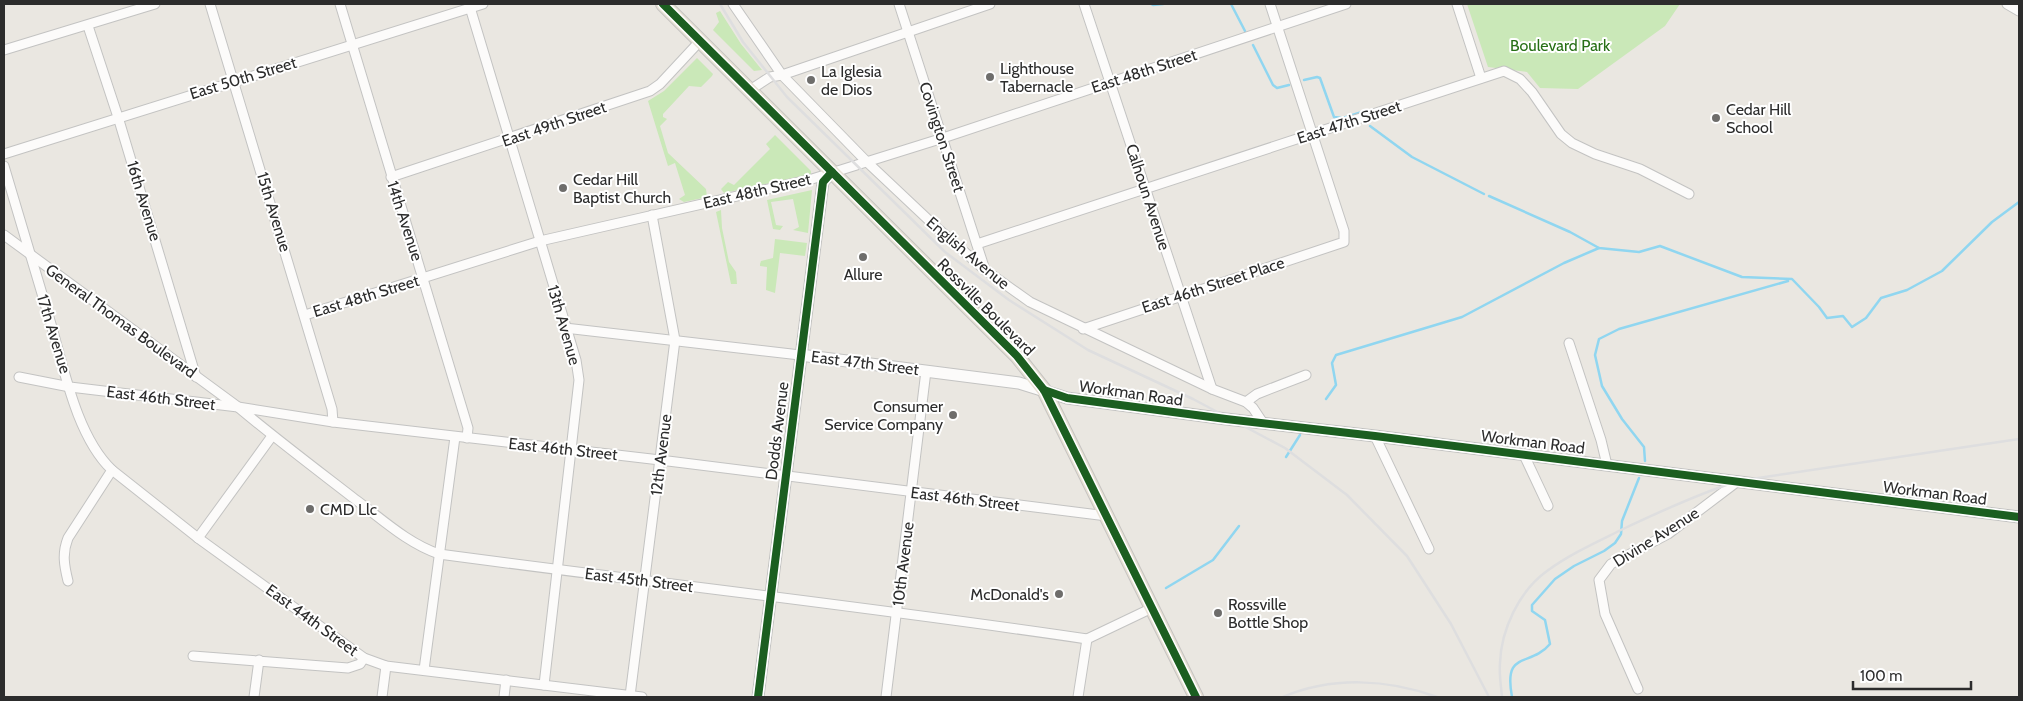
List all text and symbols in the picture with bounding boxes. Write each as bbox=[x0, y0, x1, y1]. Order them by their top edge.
park label: Boulevard Park bbox=[1510, 36, 1611, 55]
street label: East 48th Street bbox=[1089, 45, 1200, 97]
street label: East 50th Street bbox=[187, 53, 299, 103]
place label: Lighthouse Tabernacle bbox=[1000, 59, 1074, 96]
place label: La Iglesia de Dios bbox=[821, 62, 882, 99]
marker: Lighthouse Tabernacle bbox=[984, 71, 996, 83]
marker: La Iglesia de Dios bbox=[805, 74, 817, 86]
street label: Covington Street bbox=[915, 80, 969, 195]
street label: East 47th Street bbox=[1295, 96, 1404, 148]
street label: East 49th Street bbox=[499, 97, 609, 151]
place label: Cedar Hill School bbox=[1726, 100, 1791, 137]
marker: Cedar Hill School bbox=[1710, 112, 1722, 124]
street label: Calhoun Avenue bbox=[1122, 142, 1174, 252]
street label: 16th Avenue bbox=[123, 159, 165, 243]
street label: East 48th Street bbox=[701, 169, 813, 213]
street label: 15th Avenue bbox=[253, 170, 295, 254]
place label: Cedar Hill Baptist Church bbox=[573, 170, 671, 207]
street label: 14th Avenue bbox=[383, 179, 427, 263]
marker: Cedar Hill Baptist Church bbox=[557, 182, 569, 194]
street label: English Avenue bbox=[923, 213, 1013, 293]
marker: Allure bbox=[857, 251, 869, 263]
street label: East 46th Street Place bbox=[1139, 253, 1287, 317]
street label: Rossville Boulevard bbox=[933, 254, 1039, 360]
street label: General Thomas Boulevard bbox=[42, 260, 200, 382]
place label: Allure bbox=[844, 265, 882, 284]
street label: East 48th Street bbox=[311, 271, 422, 321]
street label: 13th Avenue bbox=[544, 283, 584, 367]
street label: 17th Avenue bbox=[33, 292, 75, 376]
street label: East 47th Street bbox=[810, 347, 920, 379]
street label: Workman Road bbox=[1078, 376, 1184, 410]
street label: Dodds Avenue bbox=[762, 381, 792, 481]
street label: East 46th Street bbox=[106, 382, 217, 414]
place label: Consumer Service Company bbox=[824, 397, 944, 434]
marker: Consumer Service Company bbox=[947, 409, 959, 421]
street label: 12th Avenue bbox=[647, 413, 675, 497]
street label: Workman Road bbox=[1480, 426, 1586, 458]
street label: East 46th Street bbox=[508, 434, 619, 464]
street label: Workman Road bbox=[1882, 477, 1988, 509]
street label: East 46th Street bbox=[910, 483, 1021, 515]
place label: CMD Llc bbox=[320, 500, 377, 519]
marker: CMD Llc bbox=[304, 503, 316, 515]
street label: Divine Avenue bbox=[1610, 503, 1702, 571]
street label: 10th Avenue bbox=[888, 521, 918, 607]
street label: East 45th Street bbox=[584, 564, 695, 596]
street label: East 44th Street bbox=[262, 580, 362, 660]
place label: McDonald's bbox=[970, 585, 1049, 604]
marker: McDonald's bbox=[1053, 588, 1065, 600]
place label: Rossville Bottle Shop bbox=[1228, 595, 1308, 632]
marker: Rossville Bottle Shop bbox=[1212, 607, 1224, 619]
scale bar bbox=[1853, 658, 1970, 690]
text: 100 m bbox=[1860, 667, 1902, 685]

